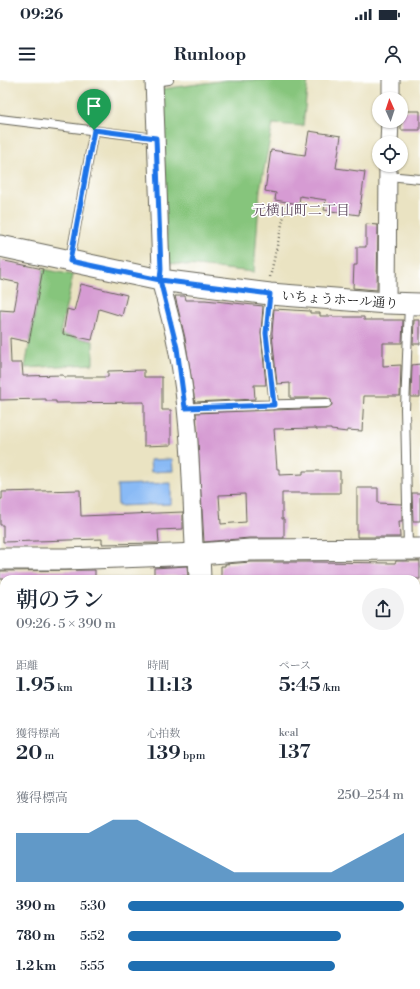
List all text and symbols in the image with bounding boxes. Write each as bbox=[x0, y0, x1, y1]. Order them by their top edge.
text: 09:26 bbox=[20, 5, 63, 24]
icon: menu bbox=[16, 43, 38, 65]
text: Runloop bbox=[174, 43, 246, 66]
icon: person bbox=[382, 43, 404, 65]
pin bbox=[77, 89, 111, 130]
north arrow bbox=[372, 92, 408, 128]
map controls bbox=[372, 92, 408, 172]
icon: arrive bbox=[83, 95, 105, 117]
button: locate bbox=[372, 136, 408, 172]
district label: 元横山町二丁目 bbox=[252, 202, 350, 220]
street label: いちょうホール通り bbox=[281, 288, 399, 312]
text: 朝のラン bbox=[16, 587, 104, 614]
button: share bbox=[362, 588, 404, 630]
text: 09:26 · 5 × 390 m bbox=[16, 616, 116, 632]
text: 距離 bbox=[16, 659, 38, 673]
text: 時間 bbox=[147, 659, 169, 673]
text: ペース bbox=[279, 659, 311, 673]
text: 1.95 bbox=[16, 673, 55, 698]
text: 11:13 bbox=[147, 673, 193, 698]
text: 5:45 bbox=[279, 673, 321, 698]
text: km bbox=[55, 681, 73, 695]
text: /km bbox=[321, 681, 340, 695]
text: kcal bbox=[279, 726, 299, 740]
text: 獲得標高 bbox=[16, 727, 60, 741]
text: 心拍数 bbox=[147, 727, 180, 741]
text: 137 bbox=[279, 740, 310, 765]
text: 20 bbox=[16, 741, 42, 766]
text: 139 bbox=[147, 741, 181, 766]
text: m bbox=[42, 749, 54, 763]
text: bpm bbox=[181, 749, 205, 763]
text: 250–254 m bbox=[337, 787, 404, 803]
text: 獲得標高 bbox=[16, 790, 68, 806]
text: 390 m bbox=[16, 898, 55, 914]
text: 5:30 bbox=[80, 898, 106, 914]
text: 780 m bbox=[16, 928, 55, 944]
text: 5:52 bbox=[80, 928, 105, 944]
text: 1.2 km bbox=[16, 958, 56, 974]
text: 5:55 bbox=[80, 958, 104, 974]

